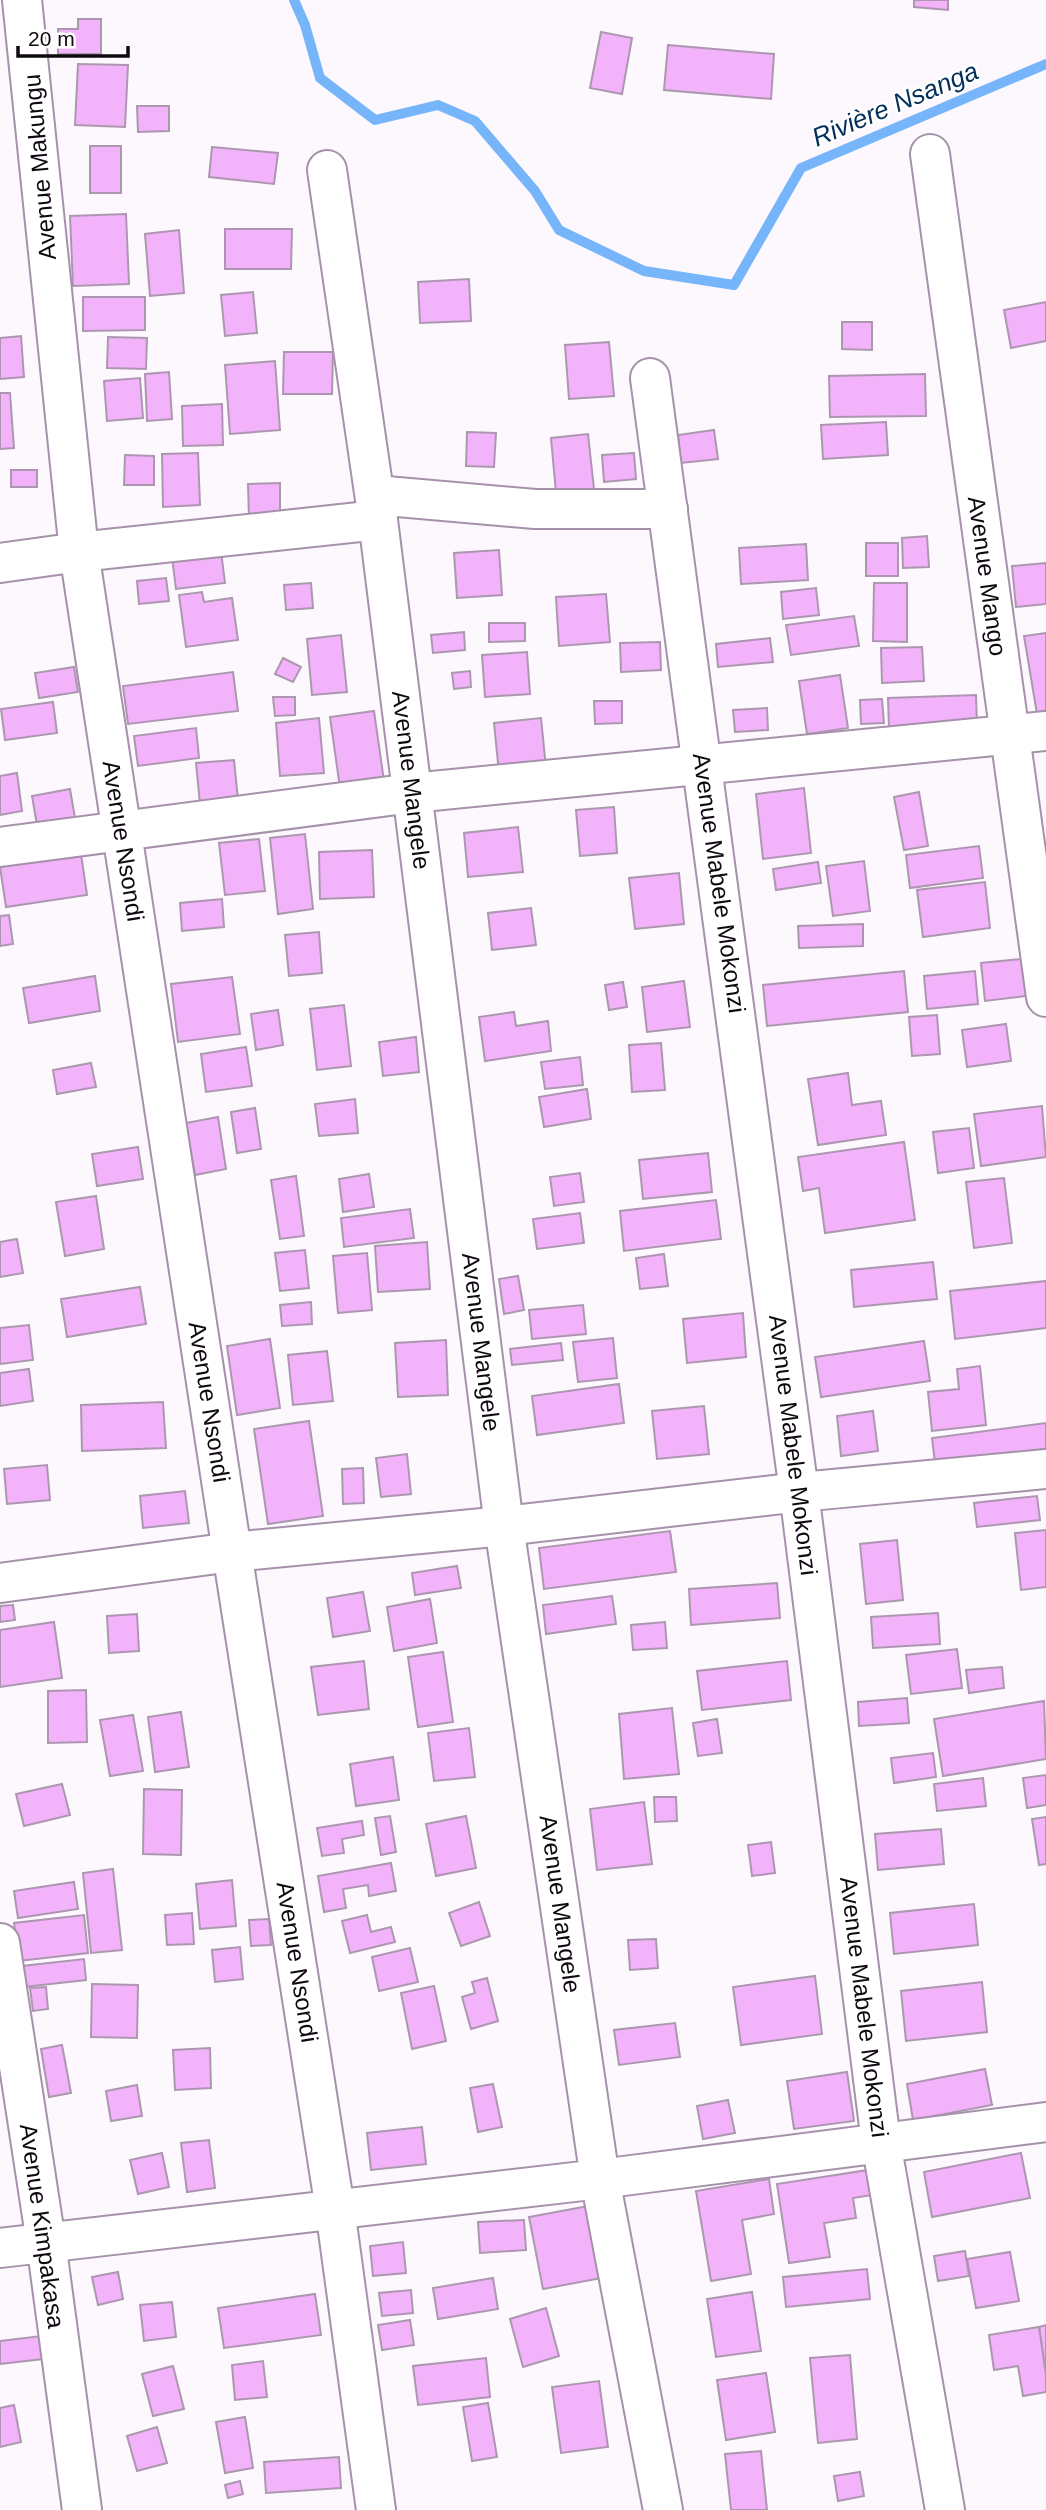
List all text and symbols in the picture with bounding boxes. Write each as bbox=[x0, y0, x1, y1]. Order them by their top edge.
scale bar bbox=[18, 14, 128, 58]
text: 20 m bbox=[28, 27, 75, 50]
water label: Rivière Nsanga bbox=[807, 55, 983, 153]
street label: Avenue Makungu bbox=[18, 73, 61, 261]
street label: Avenue Mango bbox=[963, 494, 1012, 658]
street label: Avenue Mangele bbox=[387, 689, 436, 871]
street label: Avenue Mabele Mokonzi bbox=[688, 751, 751, 1015]
street label: Avenue Nsondi bbox=[97, 759, 150, 923]
street label: Avenue Mangele bbox=[457, 1251, 506, 1433]
street label: Avenue Mabele Mokonzi bbox=[764, 1313, 823, 1577]
street label: Avenue Nsondi bbox=[183, 1320, 236, 1484]
street label: Avenue Mangele bbox=[535, 1813, 586, 1995]
street label: Avenue Mabele Mokonzi bbox=[835, 1875, 894, 2139]
street label: Avenue Nsondi bbox=[271, 1880, 324, 2044]
street label: Avenue Kimpakasa bbox=[15, 2122, 70, 2331]

